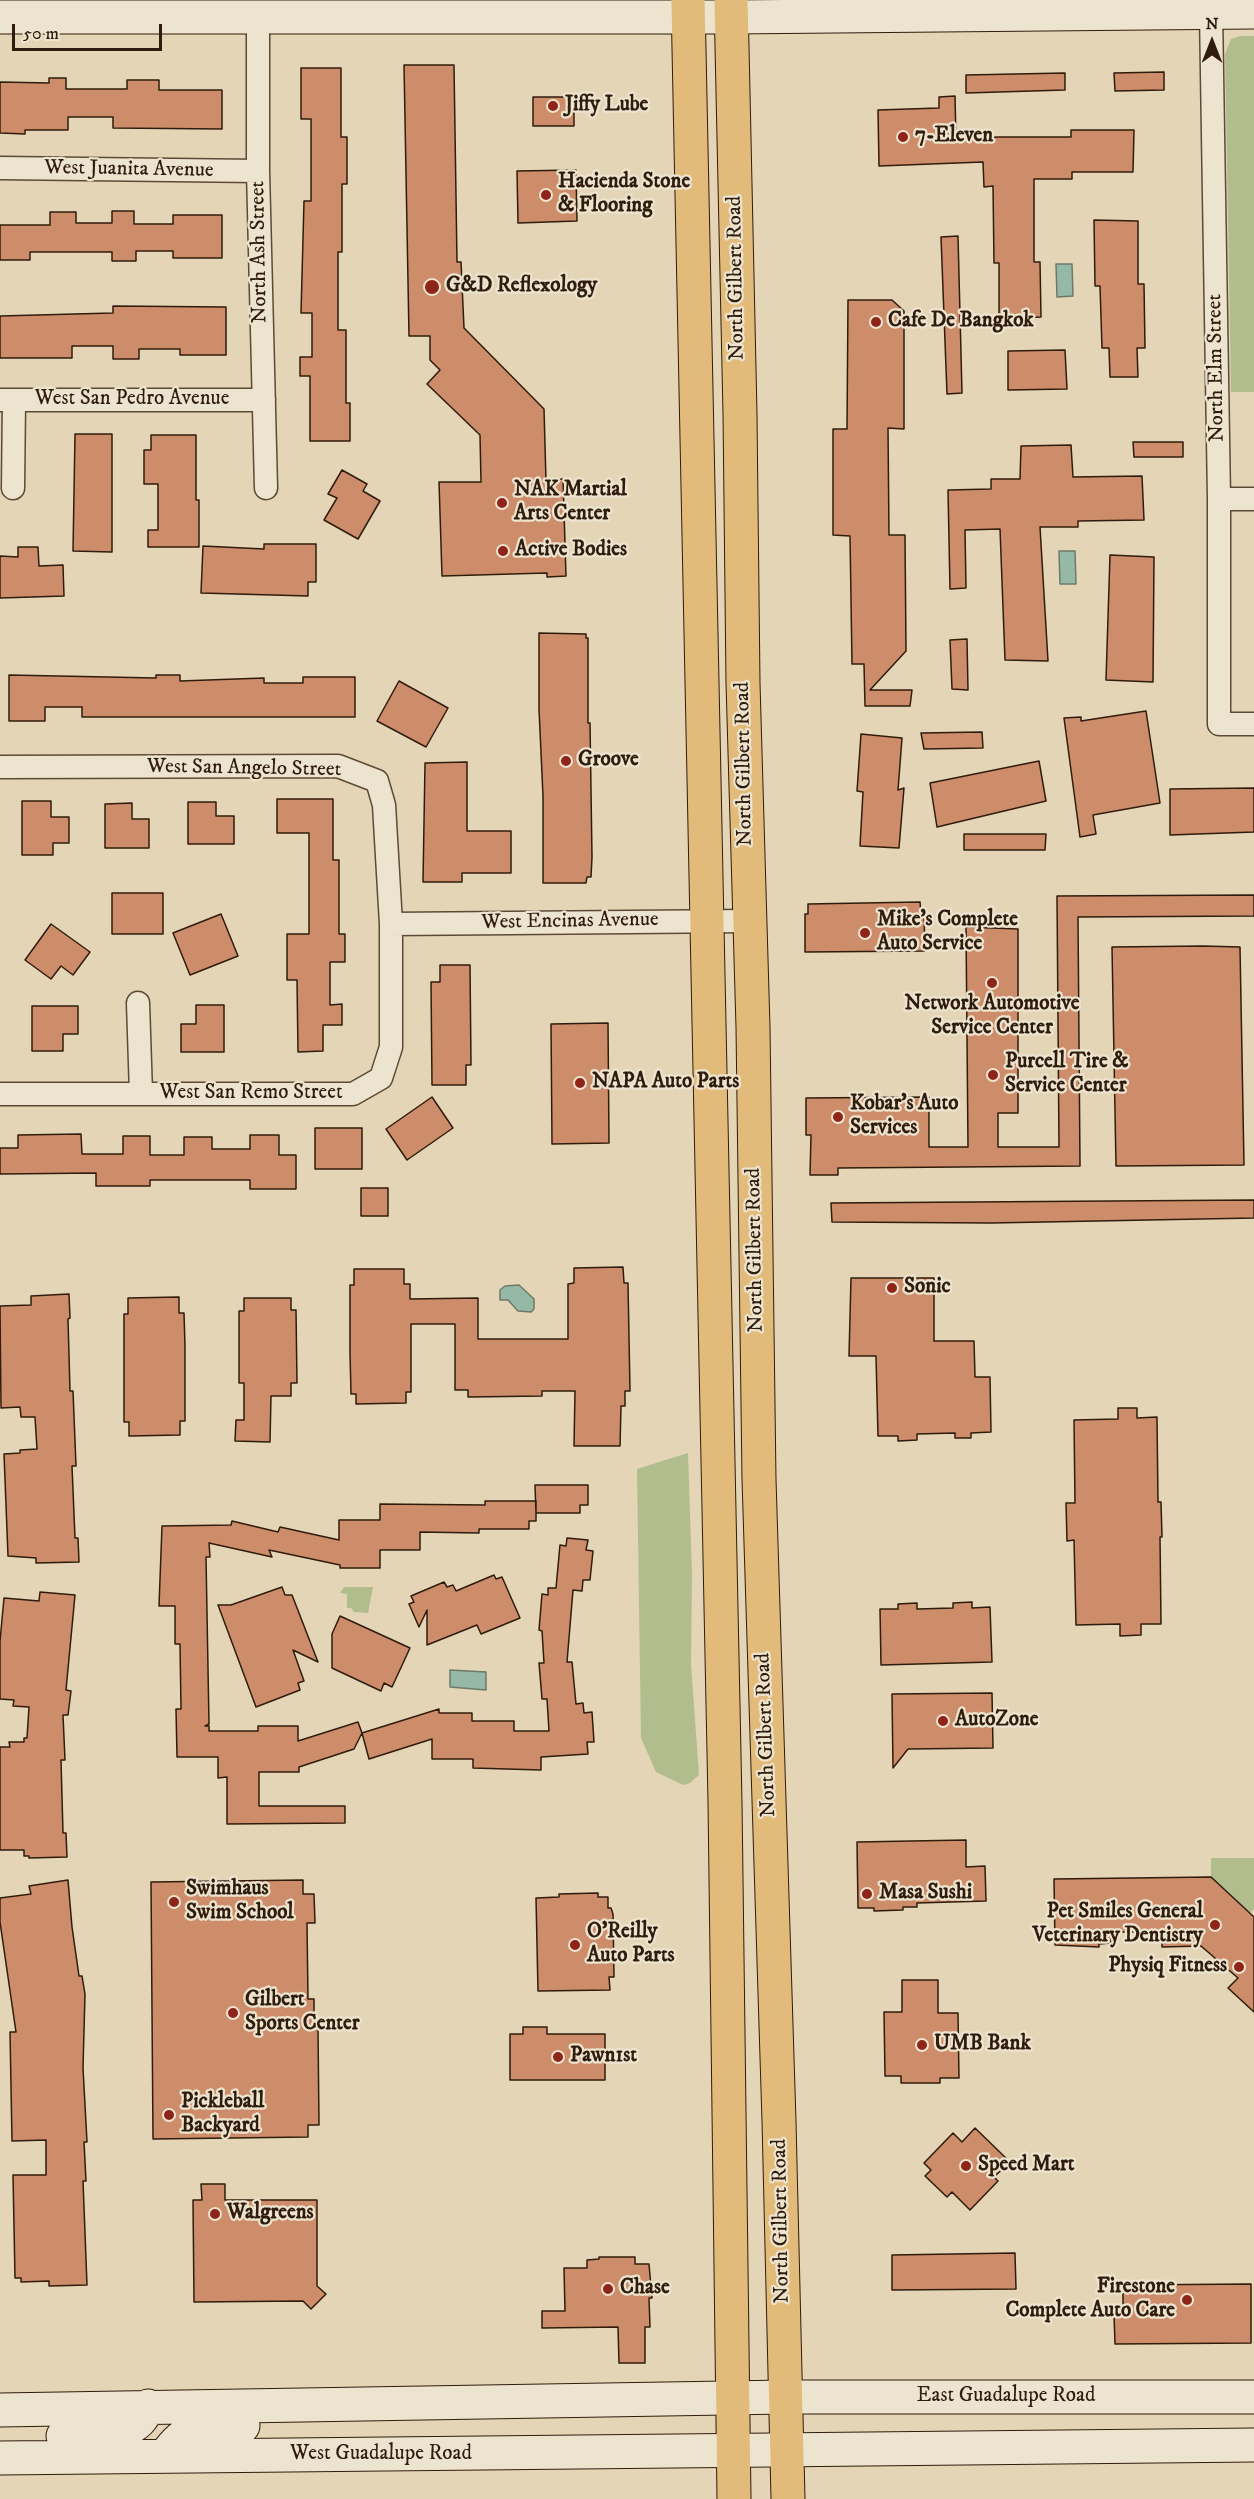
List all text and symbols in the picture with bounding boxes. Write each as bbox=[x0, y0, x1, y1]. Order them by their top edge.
scale bar bbox=[15, 12, 165, 50]
north arrow bbox=[1182, 12, 1242, 72]
text: N bbox=[1205, 14, 1219, 34]
text: 50 m bbox=[23, 23, 59, 45]
place label: Jiffy Lube bbox=[565, 93, 648, 119]
marker: Jiffy Lube bbox=[546, 99, 560, 113]
place label: 7-Eleven bbox=[915, 124, 993, 150]
marker: 7-Eleven bbox=[896, 130, 910, 144]
street label: West Juanita Avenue bbox=[44, 156, 214, 184]
place label: Hacienda Stone & Flooring bbox=[558, 170, 690, 220]
street label: North Ash Street bbox=[246, 181, 274, 323]
marker: Hacienda Stone & Flooring bbox=[539, 188, 553, 202]
street label: North Gilbert Road bbox=[723, 196, 751, 360]
place label: G&D Reflexology bbox=[446, 274, 597, 300]
marker: G&D Reflexology bbox=[423, 278, 441, 296]
street label: North Elm Street bbox=[1203, 294, 1231, 442]
place label: Cafe De Bangkok bbox=[888, 309, 1034, 335]
marker: Cafe De Bangkok bbox=[869, 315, 883, 329]
street label: West San Pedro Avenue bbox=[35, 387, 229, 413]
place label: NAK Martial Arts Center bbox=[514, 478, 627, 528]
marker: NAK Martial Arts Center bbox=[495, 496, 509, 510]
place label: Active Bodies bbox=[515, 538, 627, 564]
marker: Active Bodies bbox=[496, 544, 510, 558]
street label: North Gilbert Road bbox=[731, 682, 759, 846]
place label: Groove bbox=[578, 748, 639, 774]
marker: Groove bbox=[559, 754, 573, 768]
street label: West San Angelo Street bbox=[147, 755, 341, 783]
street label: West Encinas Avenue bbox=[481, 908, 659, 936]
place label: Mike's Complete Auto Service bbox=[877, 908, 1018, 958]
marker: Mike's Complete Auto Service bbox=[858, 926, 872, 940]
marker: Network Automotive Service Center bbox=[985, 976, 999, 990]
place label: Network Automotive Service Center bbox=[905, 992, 1079, 1042]
place label: Purcell Tire & Service Center bbox=[1005, 1050, 1128, 1100]
marker: Purcell Tire & Service Center bbox=[986, 1068, 1000, 1082]
place label: NAPA Auto Parts bbox=[592, 1070, 739, 1096]
marker: NAPA Auto Parts bbox=[573, 1076, 587, 1090]
street label: West San Remo Street bbox=[159, 1081, 343, 1107]
place label: Kobar's Auto Services bbox=[850, 1092, 958, 1142]
marker: Kobar's Auto Services bbox=[831, 1110, 845, 1124]
street label: North Gilbert Road bbox=[742, 1168, 770, 1332]
place label: Sonic bbox=[904, 1275, 951, 1301]
marker: Sonic bbox=[885, 1281, 899, 1295]
street label: North Gilbert Road bbox=[752, 1652, 782, 1818]
place label: AutoZone bbox=[955, 1708, 1039, 1734]
marker: AutoZone bbox=[936, 1714, 950, 1728]
place label: Swimhaus Swim School bbox=[186, 1877, 294, 1927]
place label: Masa Sushi bbox=[879, 1881, 972, 1907]
marker: Masa Sushi bbox=[860, 1887, 874, 1901]
marker: Swimhaus Swim School bbox=[167, 1895, 181, 1909]
place label: Pet Smiles General Veterinary Dentistry bbox=[1032, 1900, 1203, 1950]
marker: Pet Smiles General Veterinary Dentistry bbox=[1208, 1918, 1222, 1932]
place label: O'Reilly Auto Parts bbox=[587, 1920, 675, 1970]
marker: O'Reilly Auto Parts bbox=[568, 1938, 582, 1952]
place label: Physiq Fitness bbox=[1108, 1954, 1227, 1980]
marker: Physiq Fitness bbox=[1232, 1960, 1246, 1974]
place label: Gilbert Sports Center bbox=[245, 1988, 360, 2038]
marker: Gilbert Sports Center bbox=[226, 2006, 240, 2020]
place label: UMB Bank bbox=[934, 2032, 1031, 2058]
marker: UMB Bank bbox=[915, 2038, 929, 2052]
place label: Pawn1st bbox=[570, 2044, 637, 2070]
marker: Pawn1st bbox=[551, 2050, 565, 2064]
place label: Pickleball Backyard bbox=[181, 2090, 264, 2140]
marker: Pickleball Backyard bbox=[162, 2108, 176, 2122]
street label: North Gilbert Road bbox=[768, 2139, 796, 2303]
place label: Speed Mart bbox=[978, 2153, 1075, 2179]
marker: Speed Mart bbox=[959, 2159, 973, 2173]
place label: Walgreens bbox=[227, 2201, 314, 2227]
marker: Walgreens bbox=[208, 2207, 222, 2221]
place label: Firestone Complete Auto Care bbox=[1005, 2275, 1175, 2325]
place label: Chase bbox=[620, 2276, 670, 2302]
marker: Chase bbox=[601, 2282, 615, 2296]
marker: Firestone Complete Auto Care bbox=[1180, 2293, 1194, 2307]
street label: East Guadalupe Road bbox=[917, 2384, 1095, 2410]
street label: West Guadalupe Road bbox=[290, 2442, 472, 2468]

